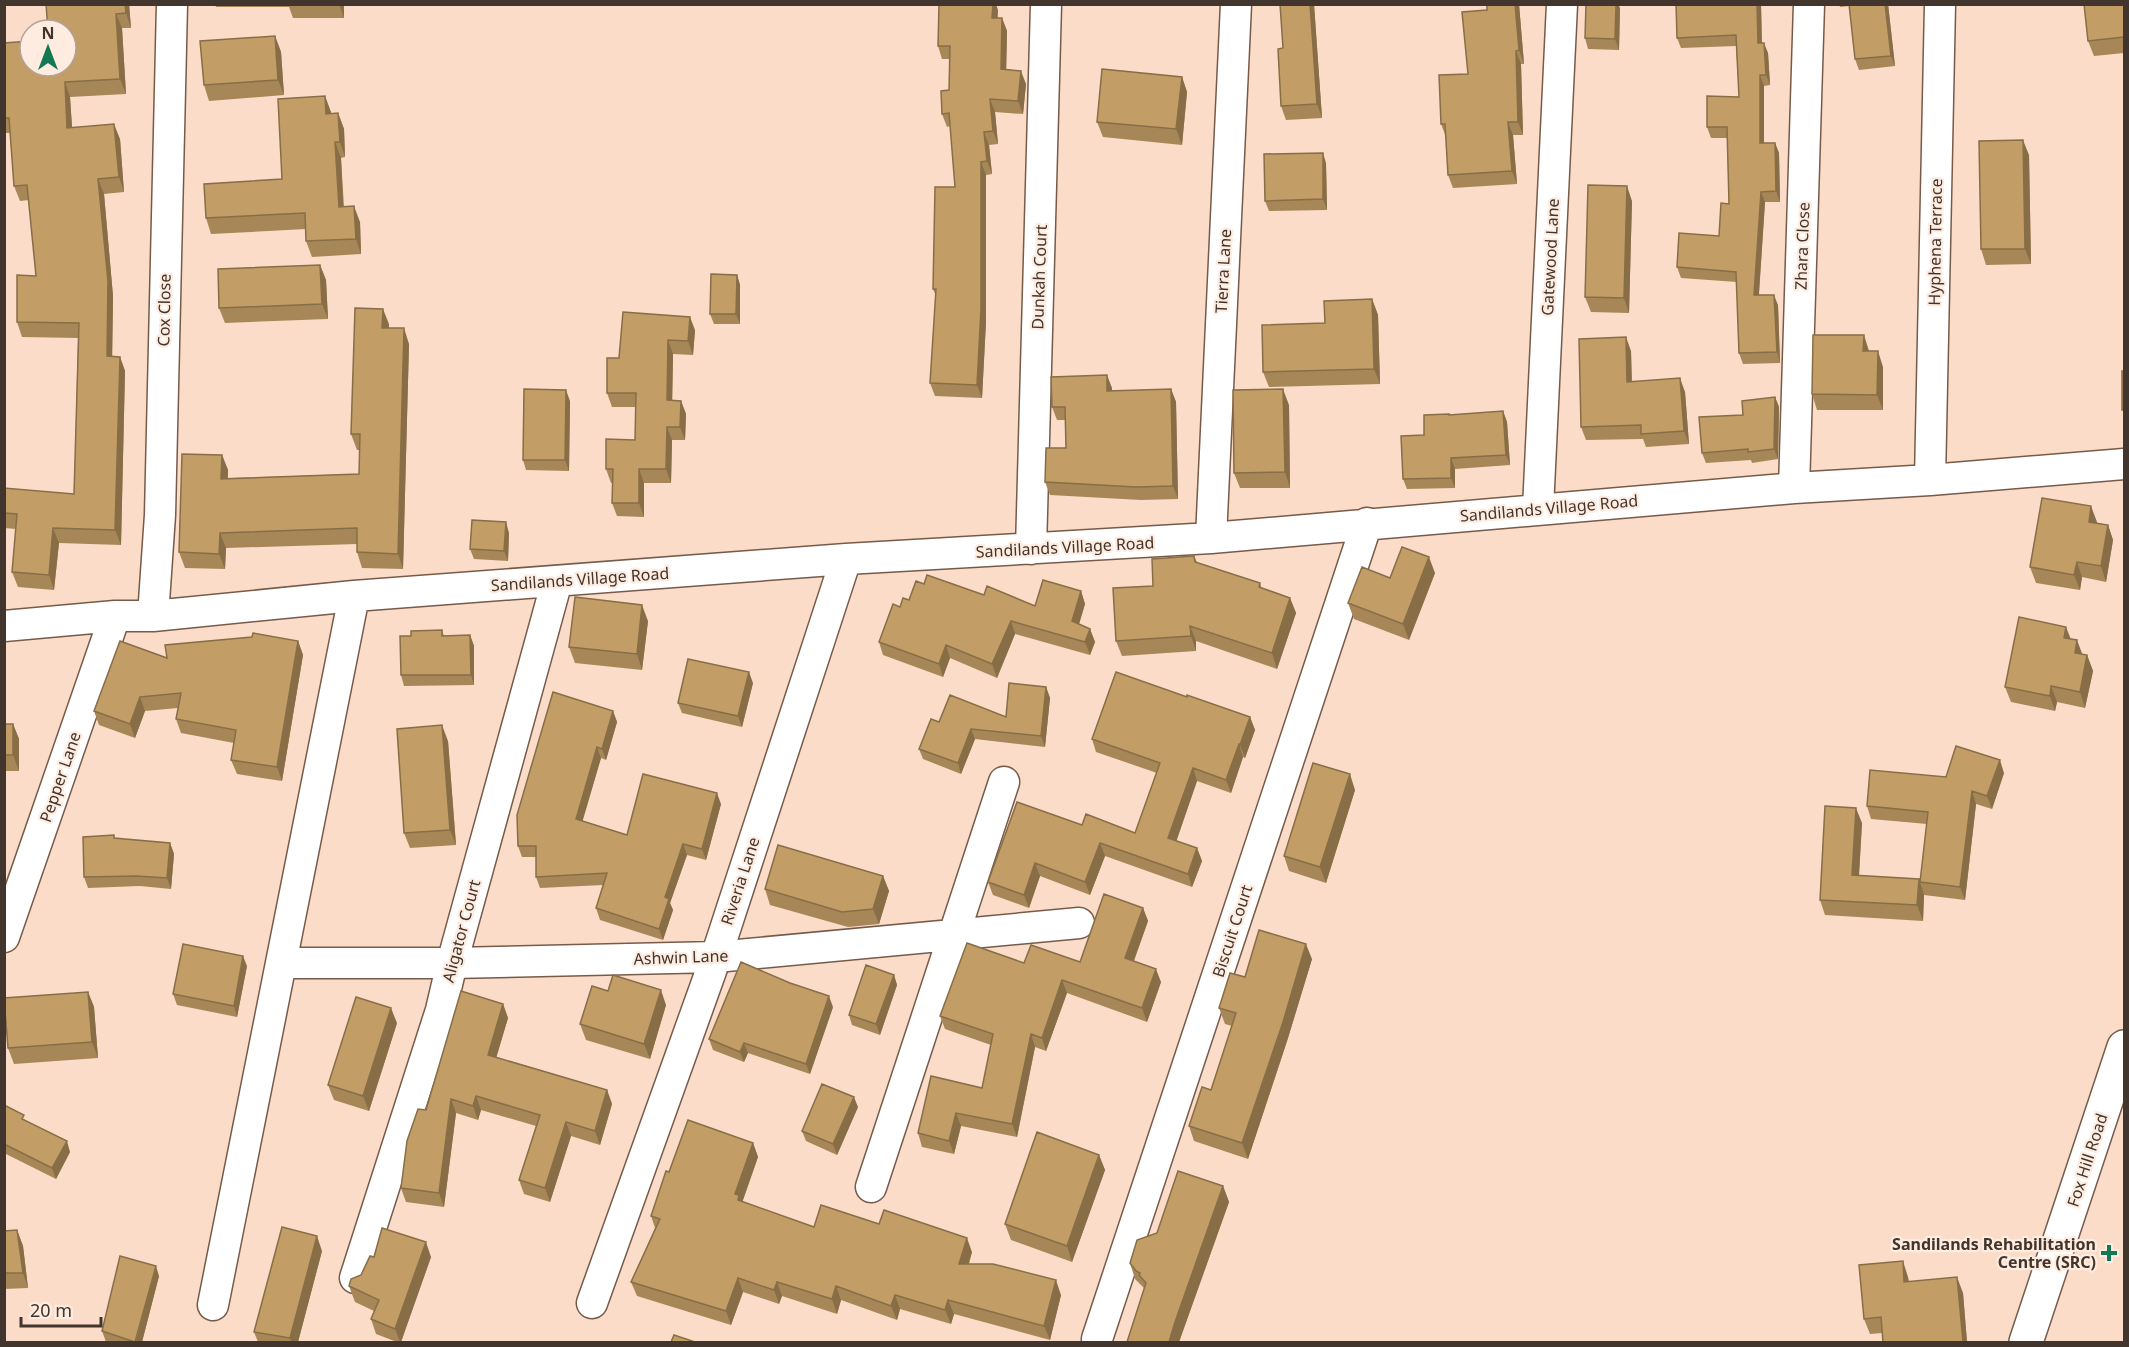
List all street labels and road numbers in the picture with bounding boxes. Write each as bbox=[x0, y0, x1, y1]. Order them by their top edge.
street label: Hyphena Terrace bbox=[1923, 178, 1947, 306]
street label: Gatewood Lane bbox=[1536, 198, 1564, 316]
street label: Zhara Close bbox=[1789, 202, 1815, 290]
street label: Dunkah Court bbox=[1026, 224, 1052, 330]
street label: Tierra Lane bbox=[1210, 228, 1236, 314]
street label: Cox Close bbox=[152, 273, 176, 347]
street label: Sandilands Village Road bbox=[1459, 489, 1639, 527]
street label: Sandilands Village Road bbox=[975, 531, 1155, 563]
street label: Sandilands Village Road bbox=[490, 562, 670, 596]
street label: Pepper Lane bbox=[34, 729, 86, 825]
street label: Riveria Lane bbox=[715, 834, 765, 928]
street label: Aligator Court bbox=[437, 877, 485, 985]
street label: Biscuit Court bbox=[1207, 882, 1257, 980]
street label: Ashwin Lane bbox=[633, 944, 729, 970]
street label: Fox Hill Road bbox=[2062, 1110, 2112, 1210]

